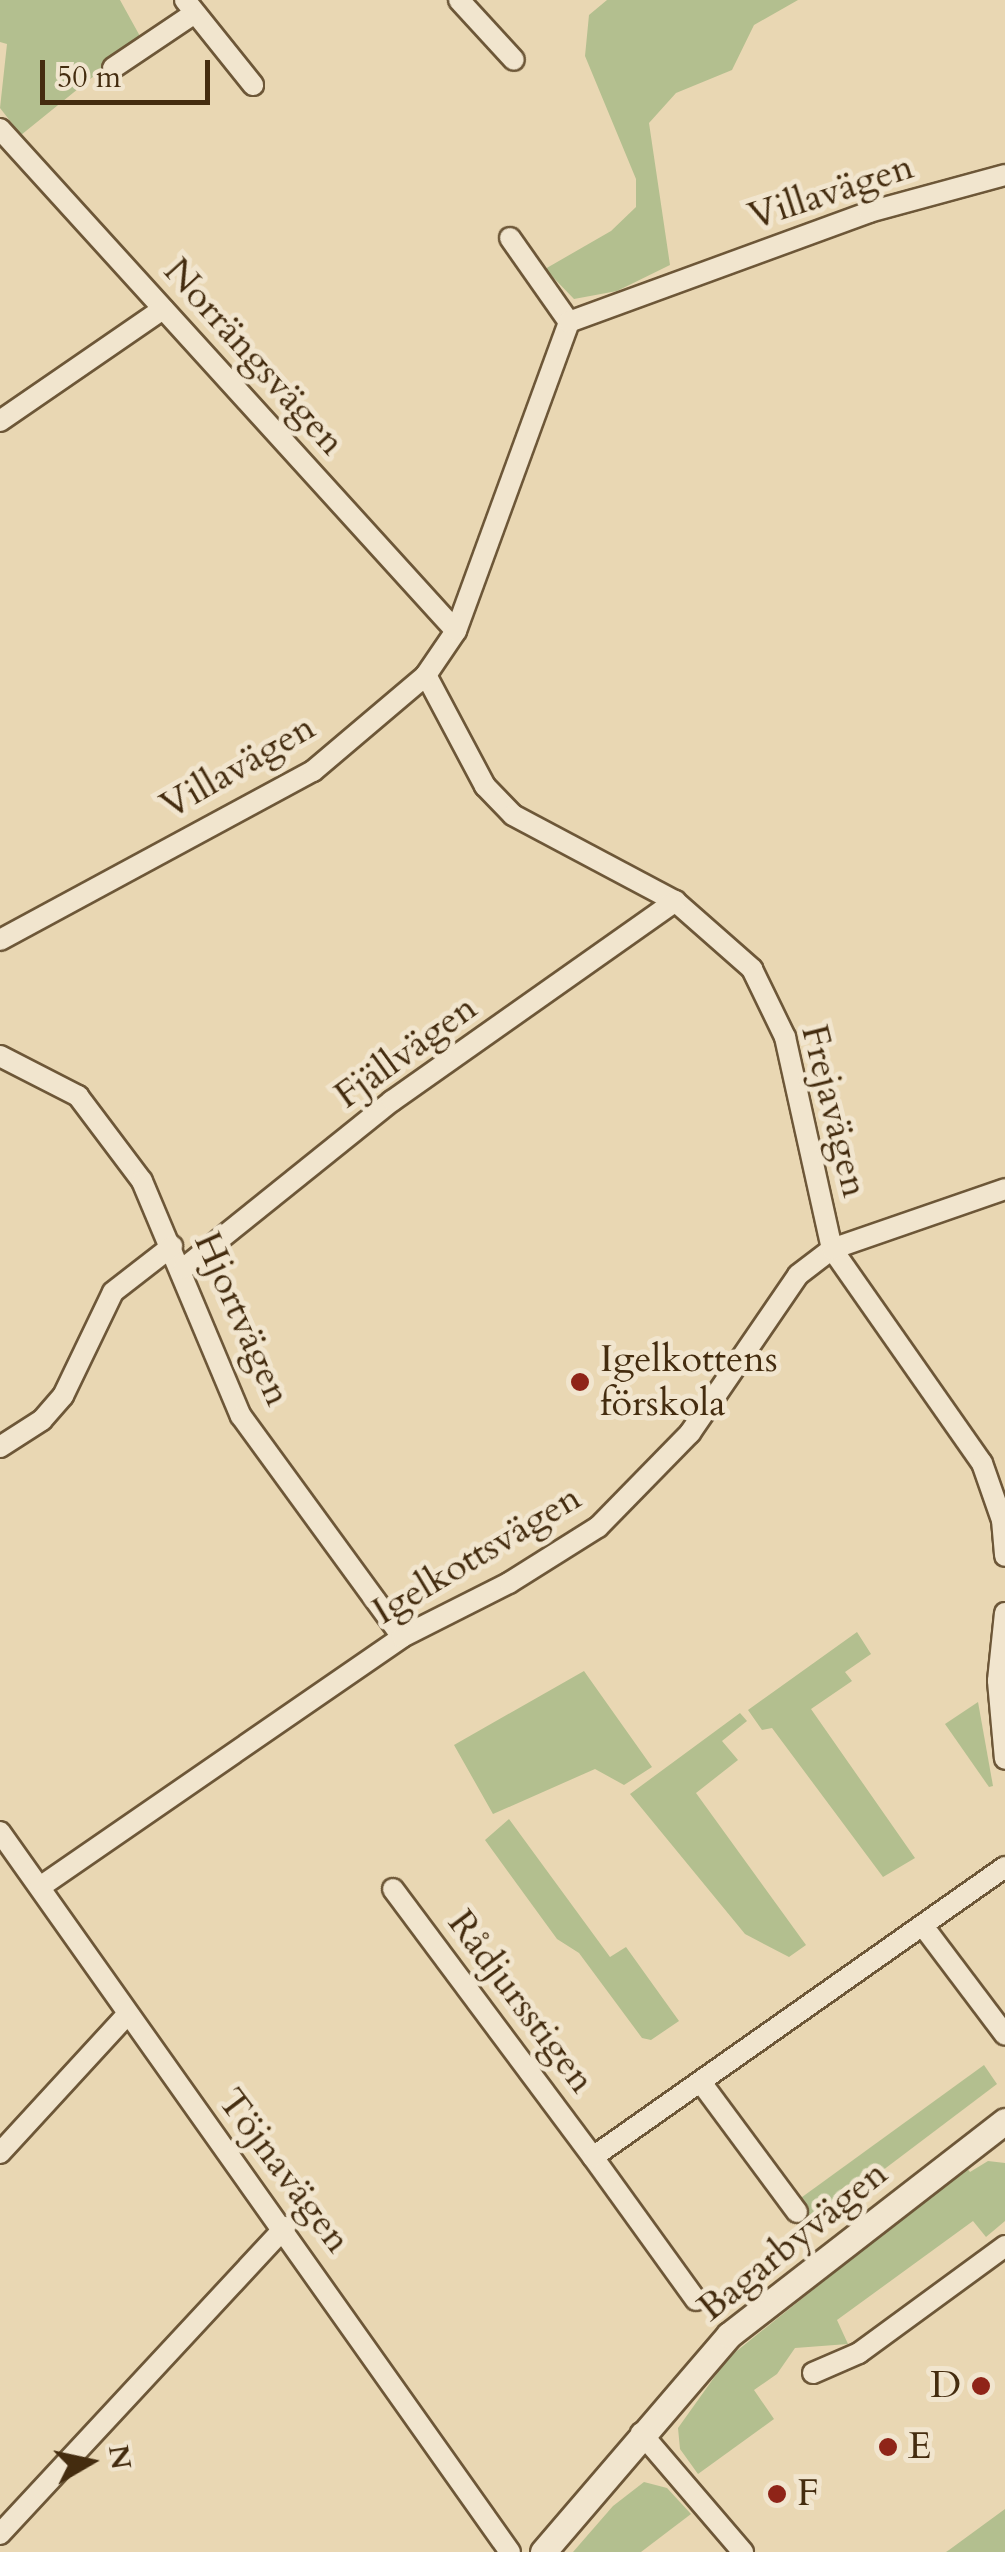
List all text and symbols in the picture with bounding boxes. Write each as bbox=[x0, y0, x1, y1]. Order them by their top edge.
scale bar bbox=[45, 40, 215, 102]
text: 50 m bbox=[57, 57, 121, 98]
street label: Villavägen bbox=[743, 144, 919, 240]
street label: Norrängsvägen bbox=[154, 249, 354, 465]
street label: Villavägen bbox=[153, 705, 323, 829]
street label: Fjällvägen bbox=[326, 985, 486, 1119]
street label: Frejavägen bbox=[791, 1020, 877, 1202]
street label: Hjortvägen bbox=[184, 1225, 300, 1413]
place label: Igelkottens förskola bbox=[600, 1337, 778, 1426]
marker: Igelkottens förskola bbox=[569, 1371, 591, 1393]
street label: Igelkottsvägen bbox=[365, 1475, 589, 1635]
street label: Rådjursstigen bbox=[438, 1902, 604, 2102]
street label: Töjnavägen bbox=[208, 2080, 360, 2262]
street label: Bagarbyvägen bbox=[689, 2151, 897, 2331]
place label: D bbox=[930, 2363, 961, 2409]
marker: D bbox=[970, 2375, 992, 2397]
north arrow bbox=[40, 2412, 140, 2512]
place label: E bbox=[908, 2424, 931, 2470]
marker: E bbox=[877, 2436, 899, 2458]
text: N bbox=[99, 2442, 140, 2472]
place label: F bbox=[797, 2471, 819, 2517]
marker: F bbox=[766, 2483, 788, 2505]

